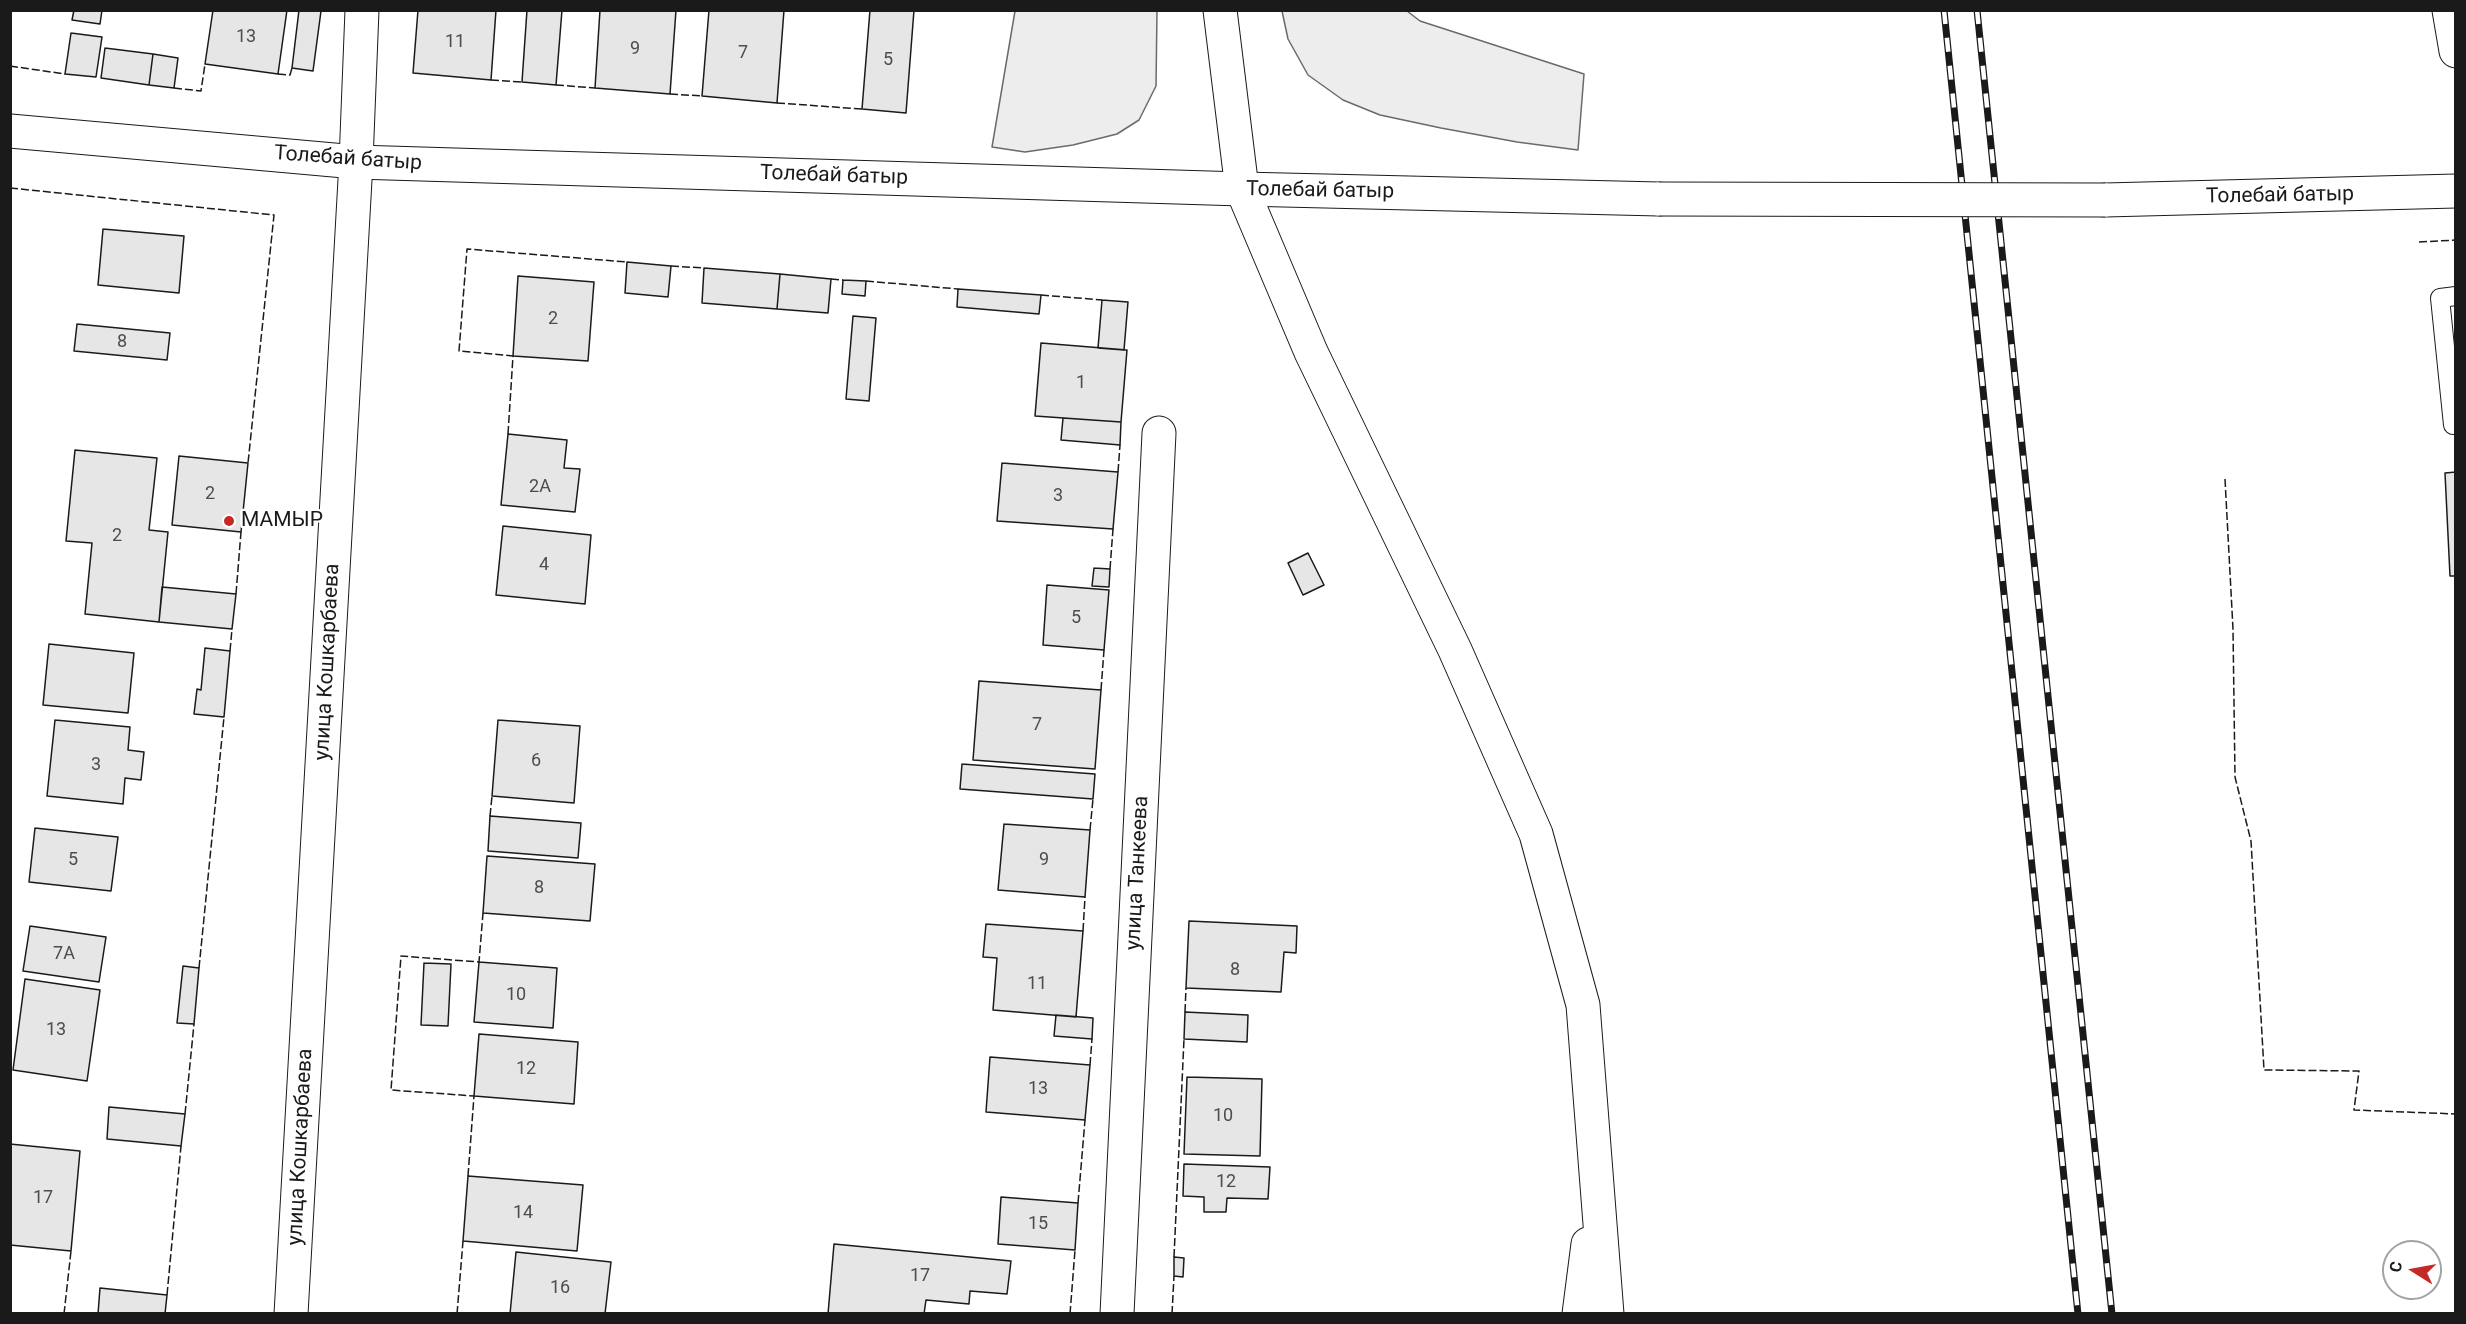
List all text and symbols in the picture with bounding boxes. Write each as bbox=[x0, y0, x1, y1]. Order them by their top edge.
house number: 13 bbox=[236, 26, 256, 48]
house number: 11 bbox=[445, 31, 465, 53]
house number: 9 bbox=[630, 38, 640, 60]
house number: 7 bbox=[738, 42, 748, 64]
house number: 5 bbox=[883, 49, 893, 71]
street label: Толебай батыр bbox=[273, 141, 423, 177]
street label: Толебай батыр bbox=[760, 161, 908, 191]
street label: Толебай батыр bbox=[1246, 177, 1394, 205]
street label: Толебай батыр bbox=[2206, 182, 2354, 210]
house number: 2 bbox=[548, 308, 558, 330]
house number: 8 bbox=[117, 331, 127, 353]
house number: 1 bbox=[1076, 372, 1086, 394]
house number: 2А bbox=[529, 476, 551, 498]
house number: 2 bbox=[205, 483, 215, 505]
house number: 3 bbox=[1053, 485, 1063, 507]
place label: МАМЫР bbox=[241, 508, 323, 534]
marker: МАМЫР bbox=[222, 514, 236, 528]
house number: 2 bbox=[112, 525, 122, 547]
house number: 4 bbox=[539, 554, 549, 576]
street label: улица Кошкарбаева bbox=[310, 563, 346, 761]
house number: 5 bbox=[1071, 607, 1081, 629]
house number: 7 bbox=[1032, 714, 1042, 736]
house number: 6 bbox=[531, 750, 541, 772]
house number: 3 bbox=[91, 754, 101, 776]
street label: улица Танкеева bbox=[1121, 795, 1155, 951]
house number: 5 bbox=[68, 849, 78, 871]
house number: 9 bbox=[1039, 849, 1049, 871]
house number: 8 bbox=[534, 877, 544, 899]
house number: 7А bbox=[53, 943, 75, 965]
house number: 8 bbox=[1230, 959, 1240, 981]
house number: 11 bbox=[1027, 973, 1047, 995]
house number: 10 bbox=[506, 984, 526, 1006]
house number: 13 bbox=[46, 1019, 66, 1041]
street label: улица Кошкарбаева bbox=[283, 1048, 319, 1246]
house number: 12 bbox=[516, 1058, 536, 1080]
house number: 13 bbox=[1028, 1078, 1048, 1100]
house number: 10 bbox=[1213, 1105, 1233, 1127]
house number: 12 bbox=[1216, 1171, 1236, 1193]
house number: 17 bbox=[33, 1187, 53, 1209]
house number: 14 bbox=[513, 1202, 533, 1224]
house number: 15 bbox=[1028, 1213, 1048, 1235]
north arrow bbox=[2382, 1240, 2442, 1300]
text: С bbox=[2385, 1260, 2406, 1274]
house number: 17 bbox=[910, 1265, 930, 1287]
house number: 16 bbox=[550, 1277, 570, 1299]

